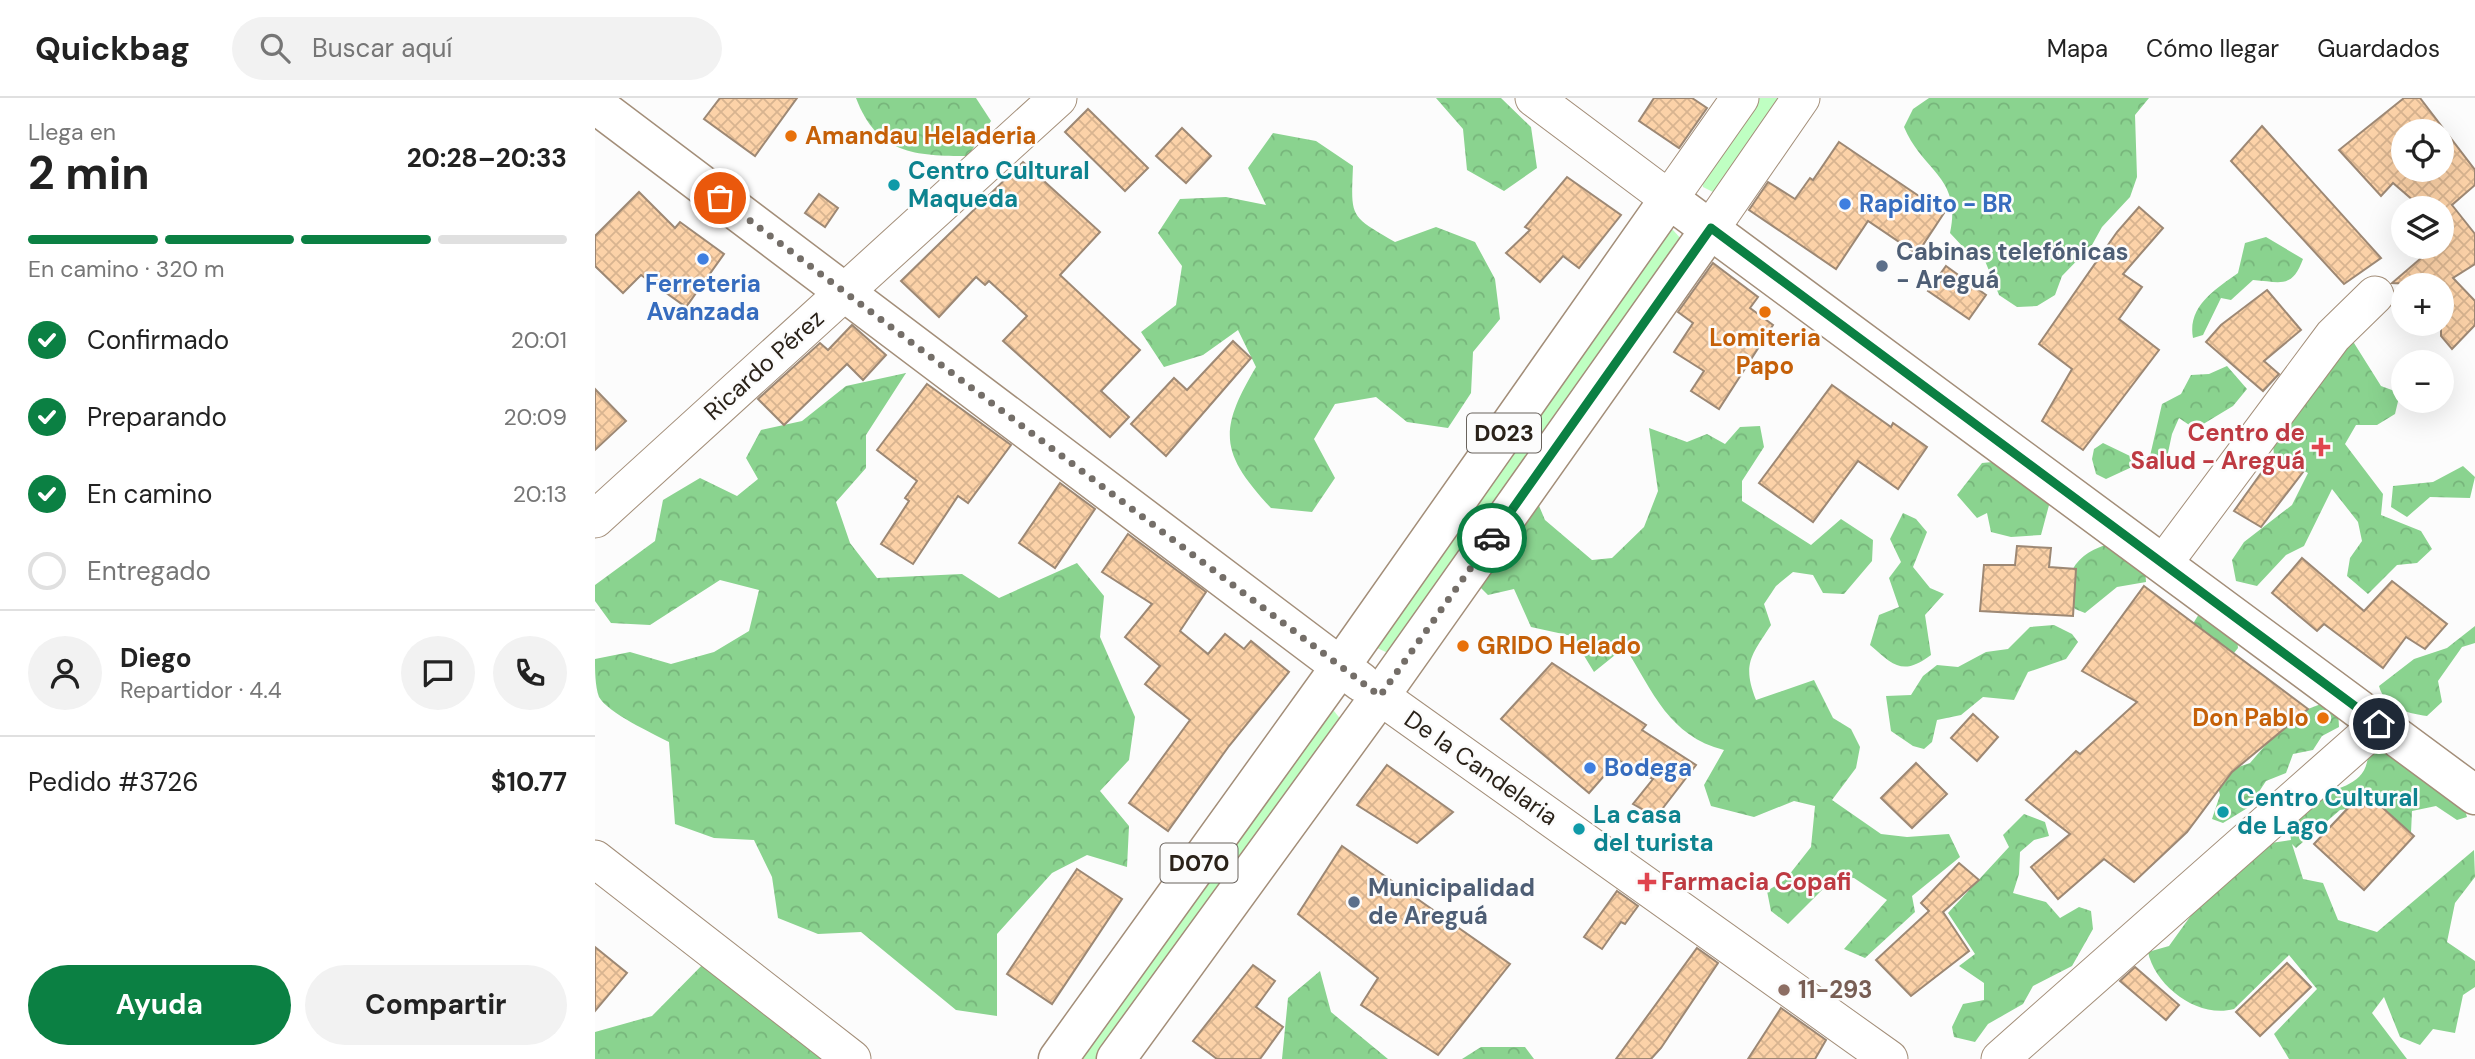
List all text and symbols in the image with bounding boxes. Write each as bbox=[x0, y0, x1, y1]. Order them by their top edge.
search box bbox=[232, 17, 722, 80]
text: Quickbag bbox=[35, 27, 190, 70]
icon: search bbox=[256, 29, 294, 67]
text: Buscar aquí bbox=[312, 31, 452, 65]
text: Mapa bbox=[2047, 33, 2108, 64]
text: Cómo llegar bbox=[2146, 33, 2279, 64]
text: Guardados bbox=[2317, 33, 2440, 64]
text: Llega en bbox=[28, 117, 116, 147]
map controls bbox=[2391, 119, 2454, 413]
button: locate bbox=[2391, 119, 2454, 182]
place label: Amandau Heladeria bbox=[805, 120, 1036, 151]
marker: Amandau Heladeria bbox=[783, 128, 799, 144]
text: 20:28–20:33 bbox=[407, 141, 567, 175]
text: 2 min bbox=[28, 143, 150, 203]
place label: Centro Cultural Maqueda bbox=[908, 155, 1090, 214]
pin bbox=[690, 168, 750, 228]
marker: Centro Cultural Maqueda bbox=[886, 177, 902, 193]
icon: bag bbox=[701, 179, 739, 217]
place label: Rapidito - BR bbox=[1859, 188, 2013, 219]
marker: Rapidito - BR bbox=[1837, 196, 1853, 212]
button: layers bbox=[2391, 196, 2454, 259]
place label: Cabinas telefónicas - Areguá bbox=[1896, 236, 2129, 295]
marker: Ferreteria Avanzada bbox=[695, 251, 711, 267]
text: En camino · 320 m bbox=[28, 254, 225, 284]
marker: Cabinas telefónicas - Areguá bbox=[1874, 258, 1890, 274]
place label: Ferreteria Avanzada bbox=[645, 268, 761, 327]
button: + bbox=[2391, 273, 2454, 336]
street label: Ricardo Pérez bbox=[697, 303, 830, 427]
marker: Lomiteria Papo bbox=[1757, 304, 1773, 320]
icon: check bbox=[28, 321, 66, 359]
place label: Lomiteria Papo bbox=[1709, 322, 1821, 381]
text: Confirmado bbox=[87, 323, 229, 357]
text: 20:01 bbox=[511, 325, 567, 355]
button: − bbox=[2391, 350, 2454, 413]
icon: check bbox=[28, 398, 66, 436]
text: Preparando bbox=[87, 400, 227, 434]
text: 20:09 bbox=[503, 402, 567, 432]
road number: D023 bbox=[1467, 414, 1541, 452]
place label: Centro de Salud - Areguá bbox=[2130, 417, 2305, 476]
marker: Centro de Salud - Areguá bbox=[2311, 437, 2331, 457]
icon: check bbox=[28, 475, 66, 513]
text: En camino bbox=[87, 477, 212, 511]
text: 20:13 bbox=[513, 479, 567, 509]
courier bbox=[1457, 503, 1527, 573]
icon: car bbox=[1473, 519, 1511, 557]
text: Entregado bbox=[87, 554, 211, 588]
place label: GRIDO Helado bbox=[1477, 630, 1641, 661]
button: person bbox=[28, 636, 102, 710]
button: chat bbox=[401, 636, 475, 710]
button: phone bbox=[493, 636, 567, 710]
marker: GRIDO Helado bbox=[1455, 638, 1471, 654]
text: Diego bbox=[120, 641, 192, 675]
text: Repartidor · 4.4 bbox=[120, 675, 282, 705]
pin bbox=[2349, 694, 2409, 754]
place label: Don Pablo bbox=[2192, 702, 2309, 733]
street label: De la Candelaria bbox=[1399, 703, 1564, 832]
icon: home bbox=[2360, 705, 2398, 743]
marker: Don Pablo bbox=[2315, 710, 2331, 726]
place label: Bodega bbox=[1604, 752, 1692, 783]
marker: Bodega bbox=[1582, 760, 1598, 776]
text: Pedido #3726 bbox=[28, 765, 199, 799]
text: $10.77 bbox=[491, 765, 567, 799]
place label: Centro Cultural de Lago bbox=[2237, 782, 2419, 841]
place label: La casa del turista bbox=[1593, 799, 1714, 858]
marker: Centro Cultural de Lago bbox=[2215, 804, 2231, 820]
marker: La casa del turista bbox=[1571, 821, 1587, 837]
road number: D070 bbox=[1161, 844, 1237, 883]
place label: Farmacia Copafi bbox=[1661, 866, 1851, 897]
place label: Municipalidad de Areguá bbox=[1368, 872, 1535, 931]
marker: Farmacia Copafi bbox=[1639, 874, 1655, 890]
marker: Municipalidad de Areguá bbox=[1346, 894, 1362, 910]
button: Ayuda bbox=[28, 965, 291, 1045]
button: Compartir bbox=[305, 965, 567, 1045]
place label: 11-293 bbox=[1798, 974, 1873, 1005]
marker: 11-293 bbox=[1776, 982, 1792, 998]

